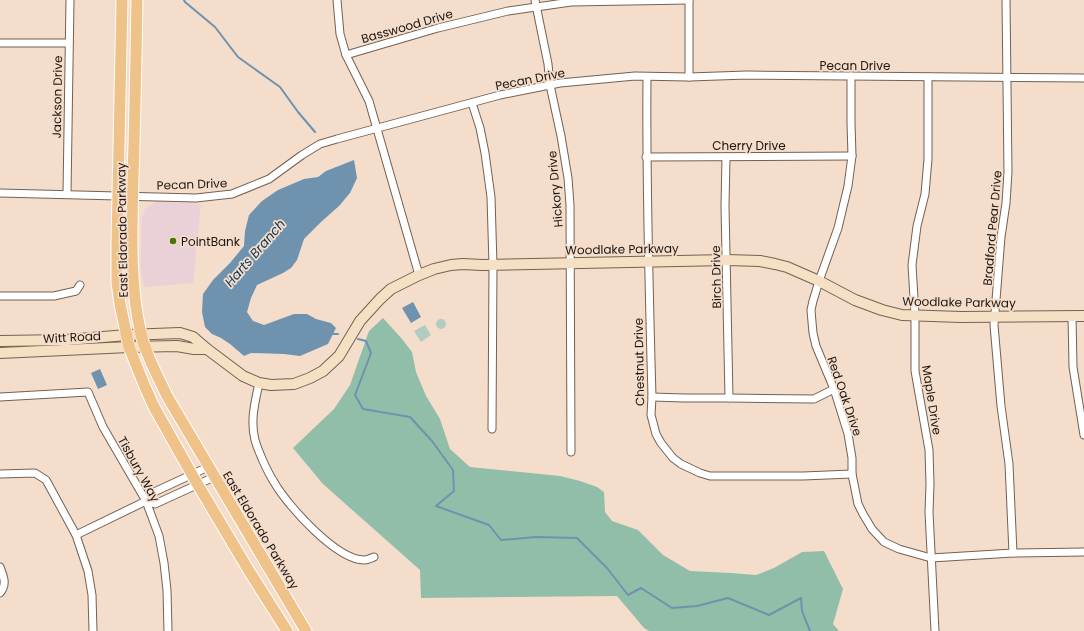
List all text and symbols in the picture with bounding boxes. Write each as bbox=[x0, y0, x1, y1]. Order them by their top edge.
street label: Basswood Drive bbox=[359, 5, 455, 47]
street label: Jackson Drive bbox=[48, 55, 66, 139]
street label: Pecan Drive bbox=[820, 57, 890, 74]
street label: Pecan Drive bbox=[494, 64, 566, 94]
street label: Cherry Drive bbox=[712, 137, 786, 154]
street label: Hickory Drive bbox=[543, 150, 567, 228]
street label: East Eldorado Parkway bbox=[112, 162, 132, 298]
street label: Bradford Pear Drive bbox=[978, 170, 1006, 286]
street label: Pecan Drive bbox=[156, 174, 228, 194]
water label: Harts Branch bbox=[220, 215, 290, 291]
place label: PointBank bbox=[181, 233, 241, 250]
marker: PointBank bbox=[168, 236, 178, 246]
street label: Woodlake Parkway bbox=[565, 240, 679, 258]
street label: Birch Drive bbox=[707, 245, 725, 309]
street label: Woodlake Parkway bbox=[902, 293, 1016, 311]
street label: Chestnut Drive bbox=[630, 318, 648, 406]
street label: Witt Road bbox=[43, 327, 101, 347]
street label: Red Oak Drive bbox=[823, 354, 867, 438]
street label: Maple Drive bbox=[918, 364, 946, 436]
street label: Tisbury Way bbox=[114, 433, 164, 505]
street label: East Eldorado Parkway bbox=[219, 468, 303, 592]

